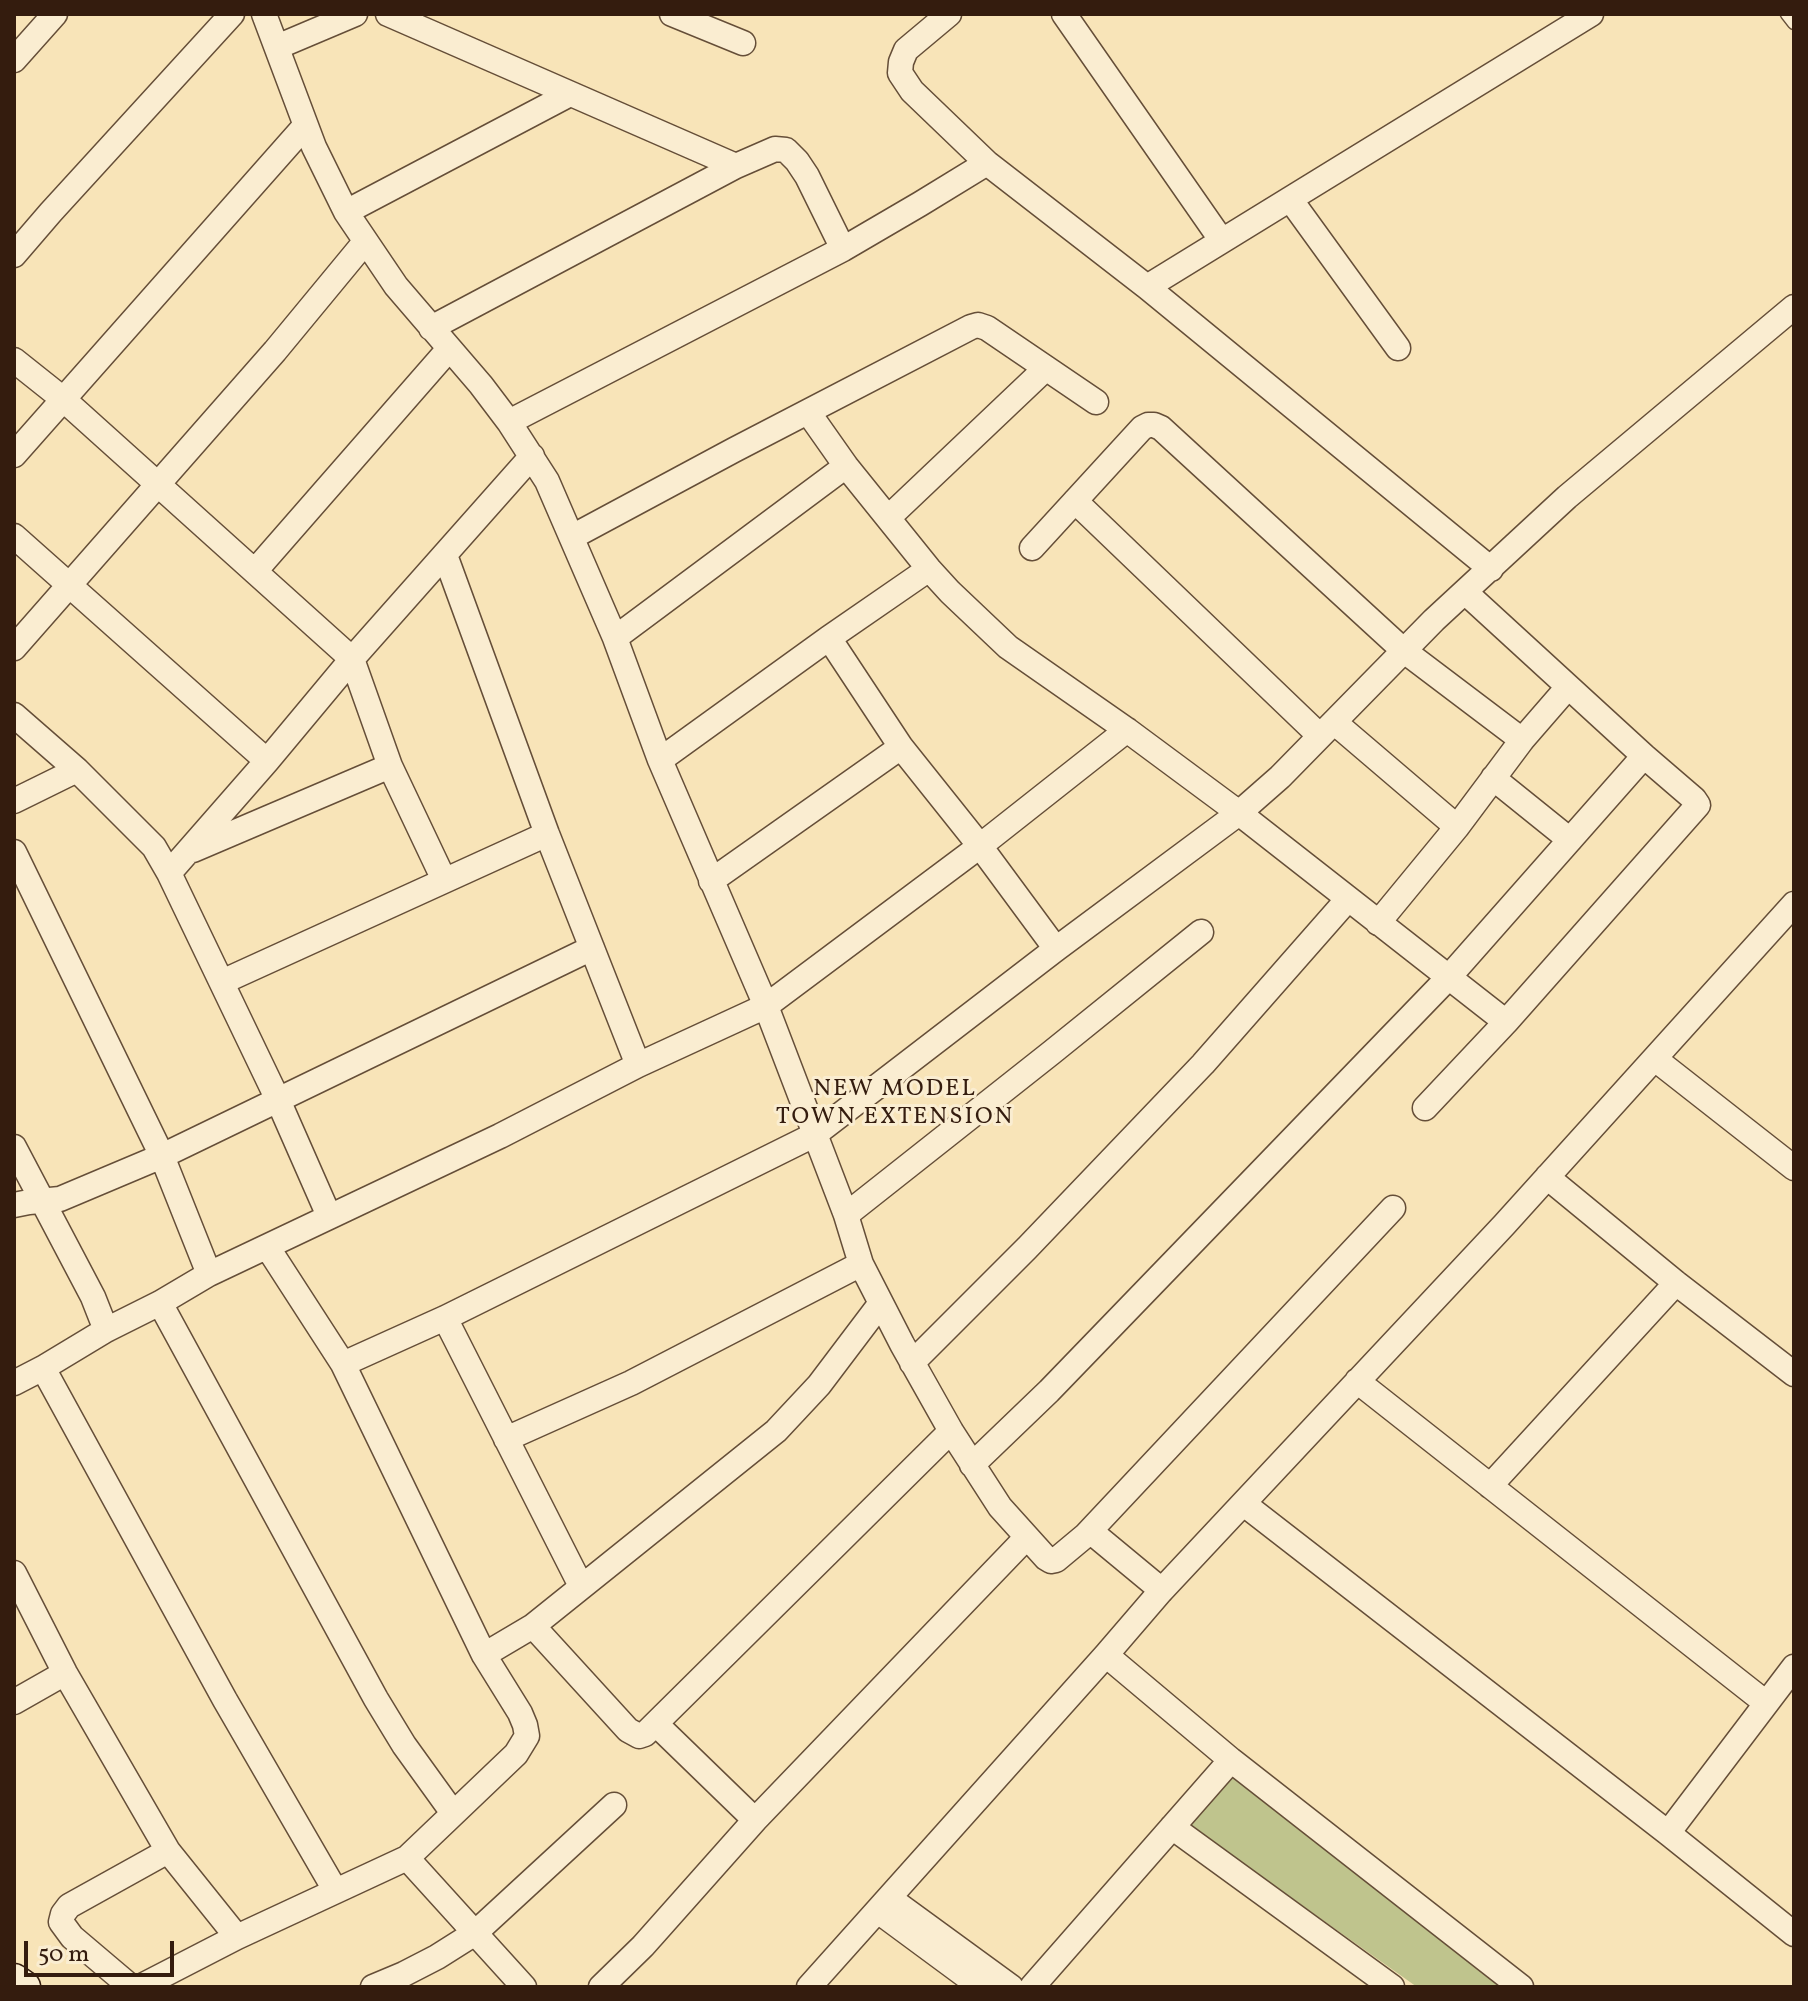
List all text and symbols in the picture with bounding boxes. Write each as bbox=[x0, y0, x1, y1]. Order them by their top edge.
district label: NEW MODEL TOWN EXTENSION bbox=[776, 1077, 1014, 1133]
scale bar bbox=[28, 1925, 178, 1975]
text: 50 m bbox=[38, 1938, 90, 1972]

